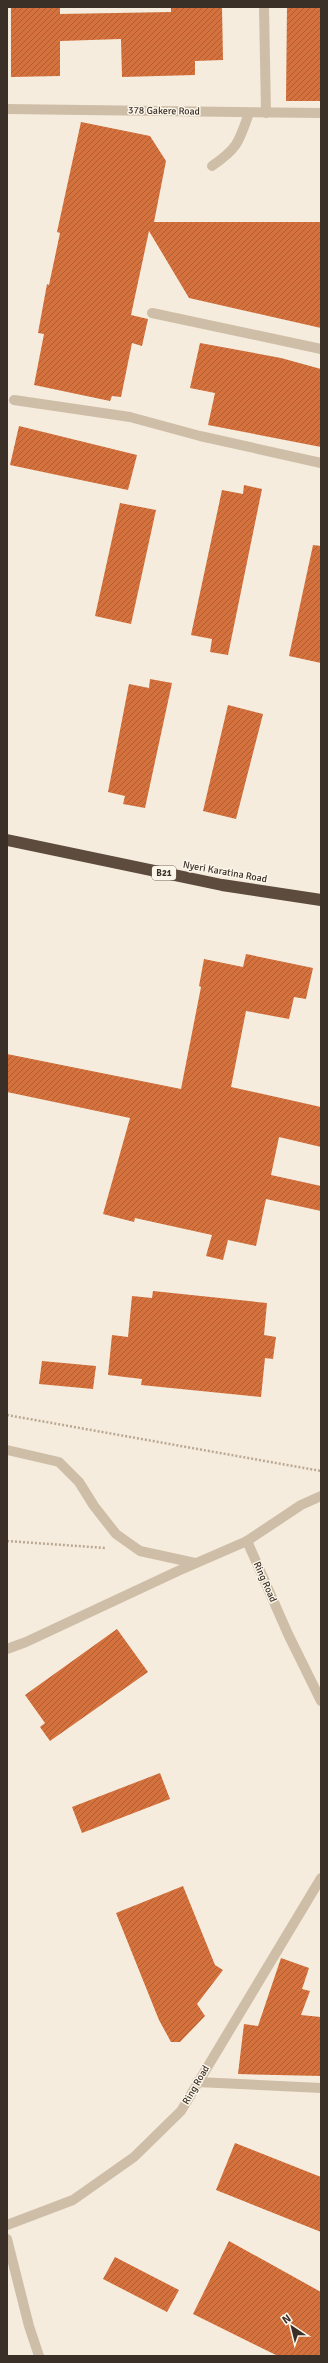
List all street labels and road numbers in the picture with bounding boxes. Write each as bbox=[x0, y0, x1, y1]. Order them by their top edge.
street label: 378 Gakere Road bbox=[128, 104, 200, 118]
street label: Nyeri Karatina Road bbox=[182, 859, 268, 885]
road number: B21 bbox=[152, 866, 176, 880]
street label: Ring Road bbox=[251, 1560, 279, 1604]
street label: Ring Road bbox=[180, 2063, 212, 2107]

